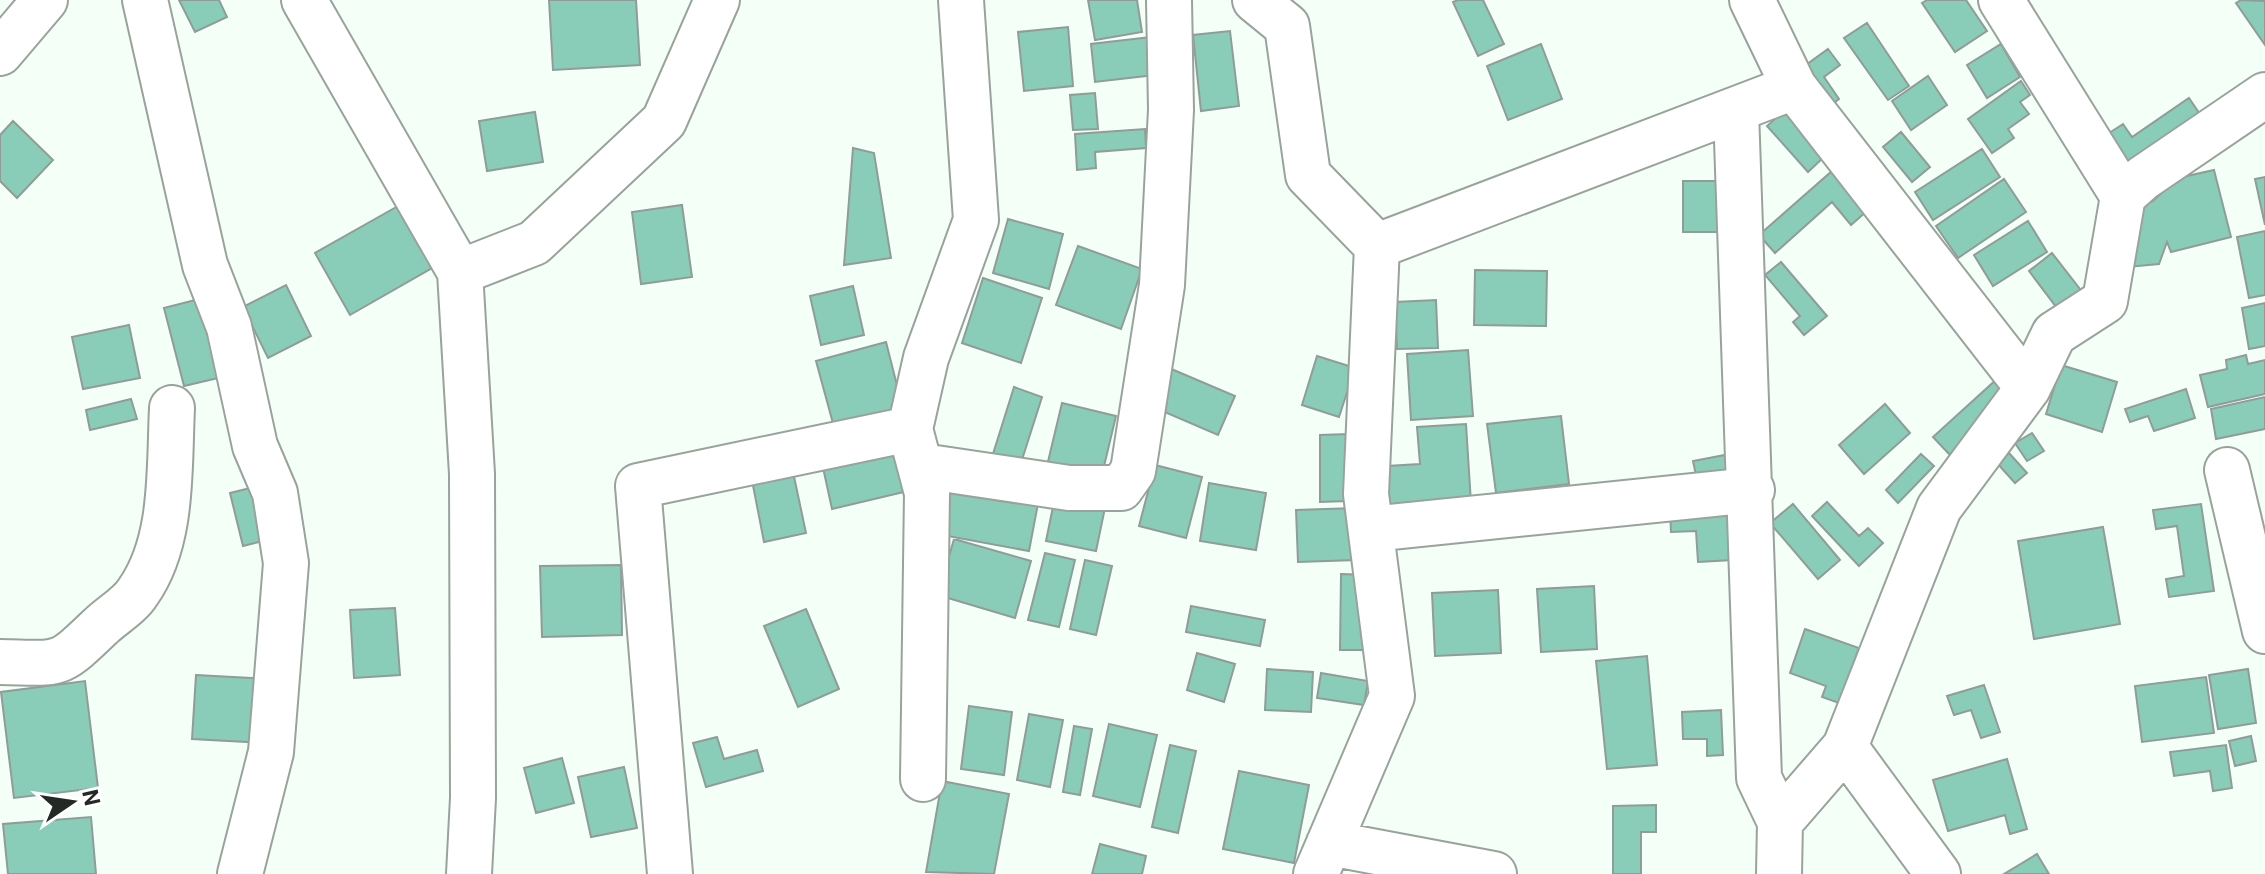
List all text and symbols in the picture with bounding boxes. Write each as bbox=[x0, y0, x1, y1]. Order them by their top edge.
north arrow bbox=[32, 762, 112, 842]
text: N bbox=[77, 787, 105, 808]

